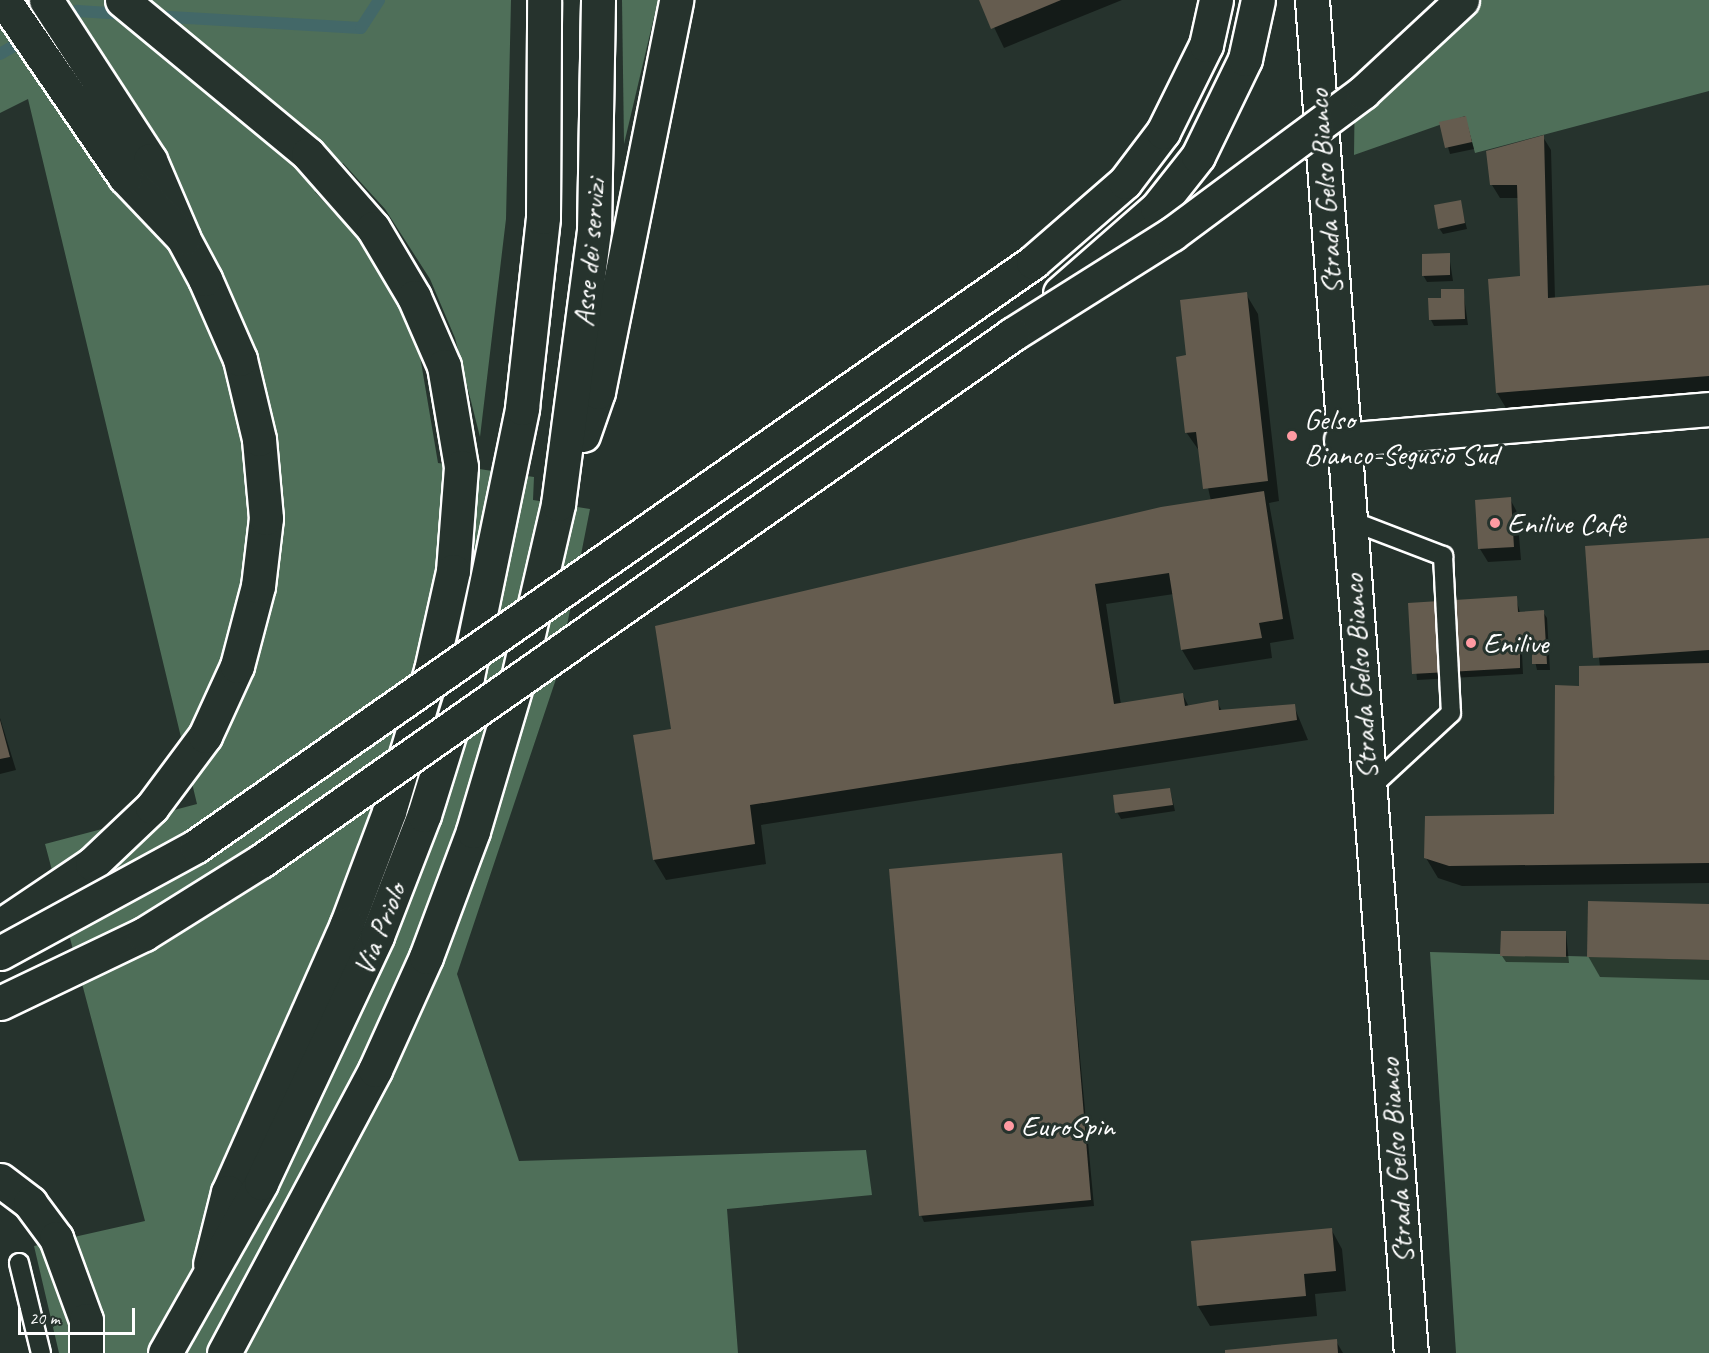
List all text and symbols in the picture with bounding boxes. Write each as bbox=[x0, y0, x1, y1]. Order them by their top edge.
street label: Strada Gelso Bianco bbox=[1300, 88, 1350, 296]
street label: Asse dei servizi bbox=[565, 178, 613, 328]
place label: Gelso Bianco-Segusio Sud bbox=[1304, 401, 1498, 472]
marker: Gelso Bianco-Segusio Sud bbox=[1285, 429, 1299, 443]
place label: Enilive Cafè bbox=[1507, 505, 1625, 541]
marker: Enilive Cafè bbox=[1488, 516, 1502, 530]
street label: Strada Gelso Bianco bbox=[1335, 573, 1385, 781]
place label: Enilive bbox=[1483, 625, 1548, 661]
marker: Enilive bbox=[1464, 636, 1478, 650]
street label: Via Priolo bbox=[344, 878, 414, 980]
street label: Strada Gelso Bianco bbox=[1371, 1057, 1421, 1265]
place label: EuroSpin bbox=[1021, 1108, 1114, 1144]
marker: EuroSpin bbox=[1002, 1119, 1016, 1133]
scale bar bbox=[21, 1296, 138, 1334]
text: 20 m bbox=[29, 1307, 60, 1329]

